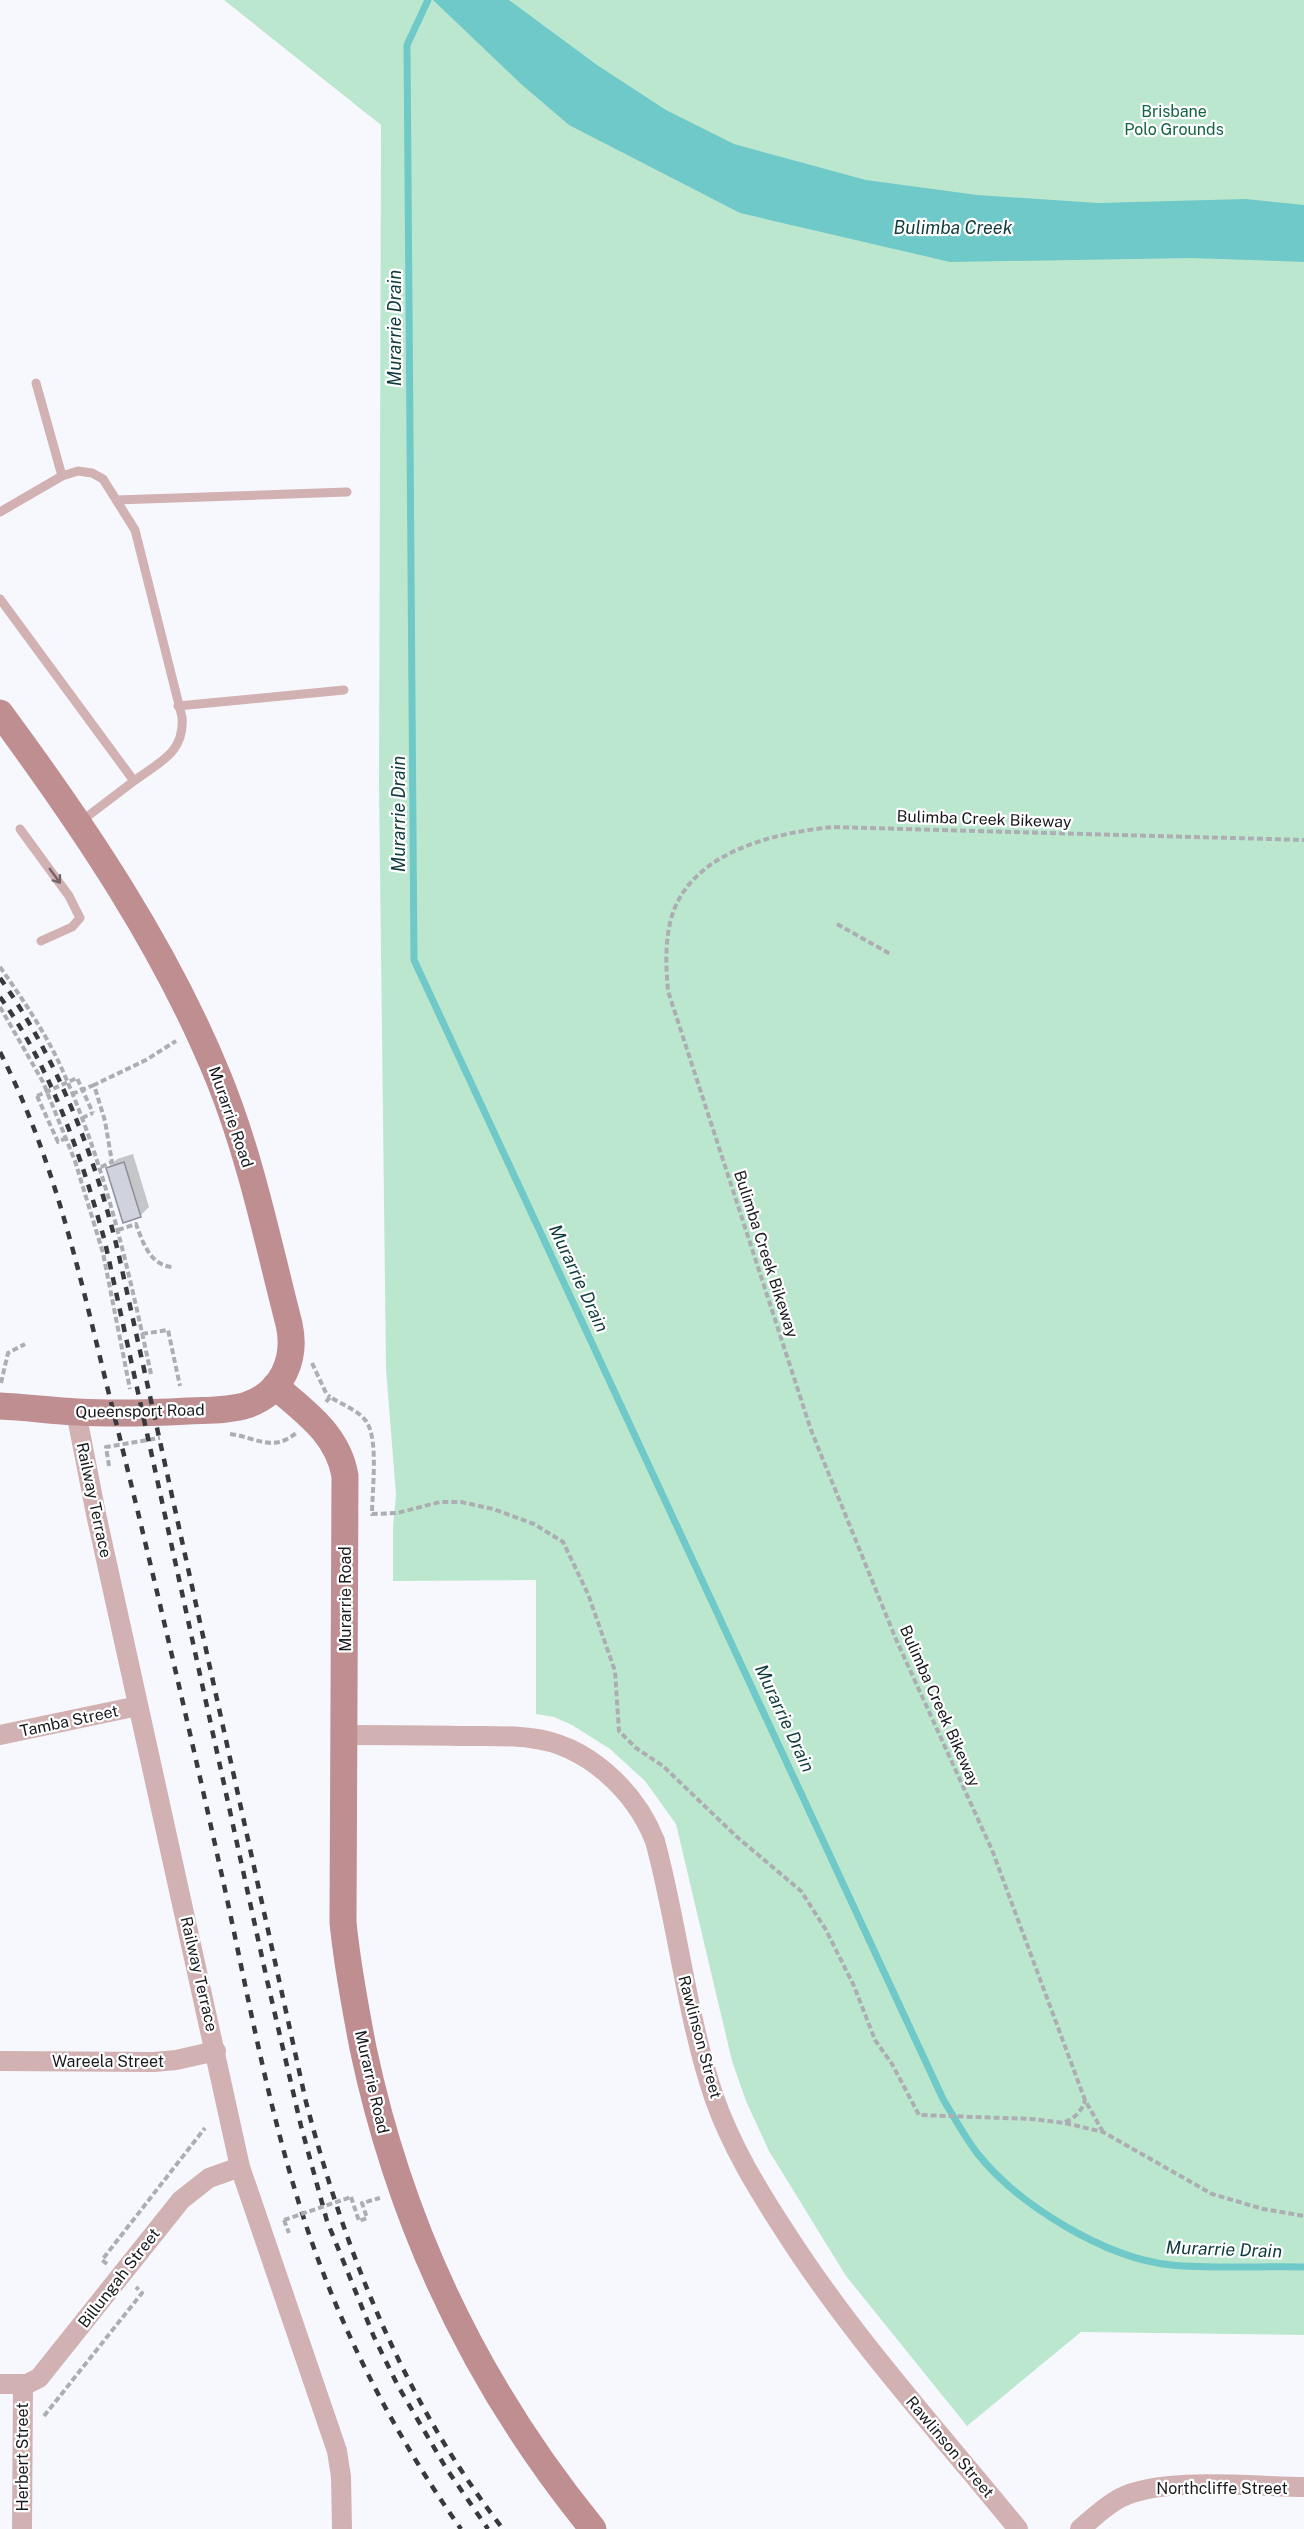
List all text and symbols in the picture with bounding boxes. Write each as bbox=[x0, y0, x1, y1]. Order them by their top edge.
park label: Brisbane Polo Grounds bbox=[1124, 102, 1224, 139]
water label: Bulimba Creek bbox=[894, 217, 1013, 238]
water label: Murarrie Drain bbox=[384, 270, 405, 386]
water label: Murarrie Drain bbox=[388, 756, 409, 872]
street label: Bulimba Creek Bikeway bbox=[896, 806, 1072, 832]
one-way arrow bbox=[48, 867, 61, 883]
street label: Murarrie Road bbox=[205, 1064, 257, 1170]
street label: Bulimba Creek Bikeway bbox=[730, 1168, 802, 1341]
water label: Murarrie Drain bbox=[545, 1221, 613, 1335]
street label: Queensport Road bbox=[75, 1400, 205, 1422]
street label: Railway Terrace bbox=[72, 1441, 116, 1559]
street label: Murarrie Road bbox=[336, 1546, 355, 1652]
street label: Bulimba Creek Bikeway bbox=[896, 1622, 984, 1790]
water label: Murarrie Drain bbox=[751, 1661, 819, 1775]
street label: Tamba Street bbox=[18, 1701, 120, 1741]
street label: Railway Terrace bbox=[177, 1915, 221, 2033]
street label: Rawlinson Street bbox=[674, 1973, 726, 2101]
street label: Murarrie Road bbox=[351, 2028, 393, 2136]
street label: Wareela Street bbox=[52, 2052, 164, 2071]
street label: Billungah Street bbox=[74, 2224, 164, 2332]
water label: Murarrie Drain bbox=[1165, 2236, 1283, 2262]
street label: Rawlinson Street bbox=[902, 2392, 998, 2502]
street label: Herbert Street bbox=[13, 2403, 32, 2511]
street label: Northcliffe Street bbox=[1156, 2479, 1288, 2498]

